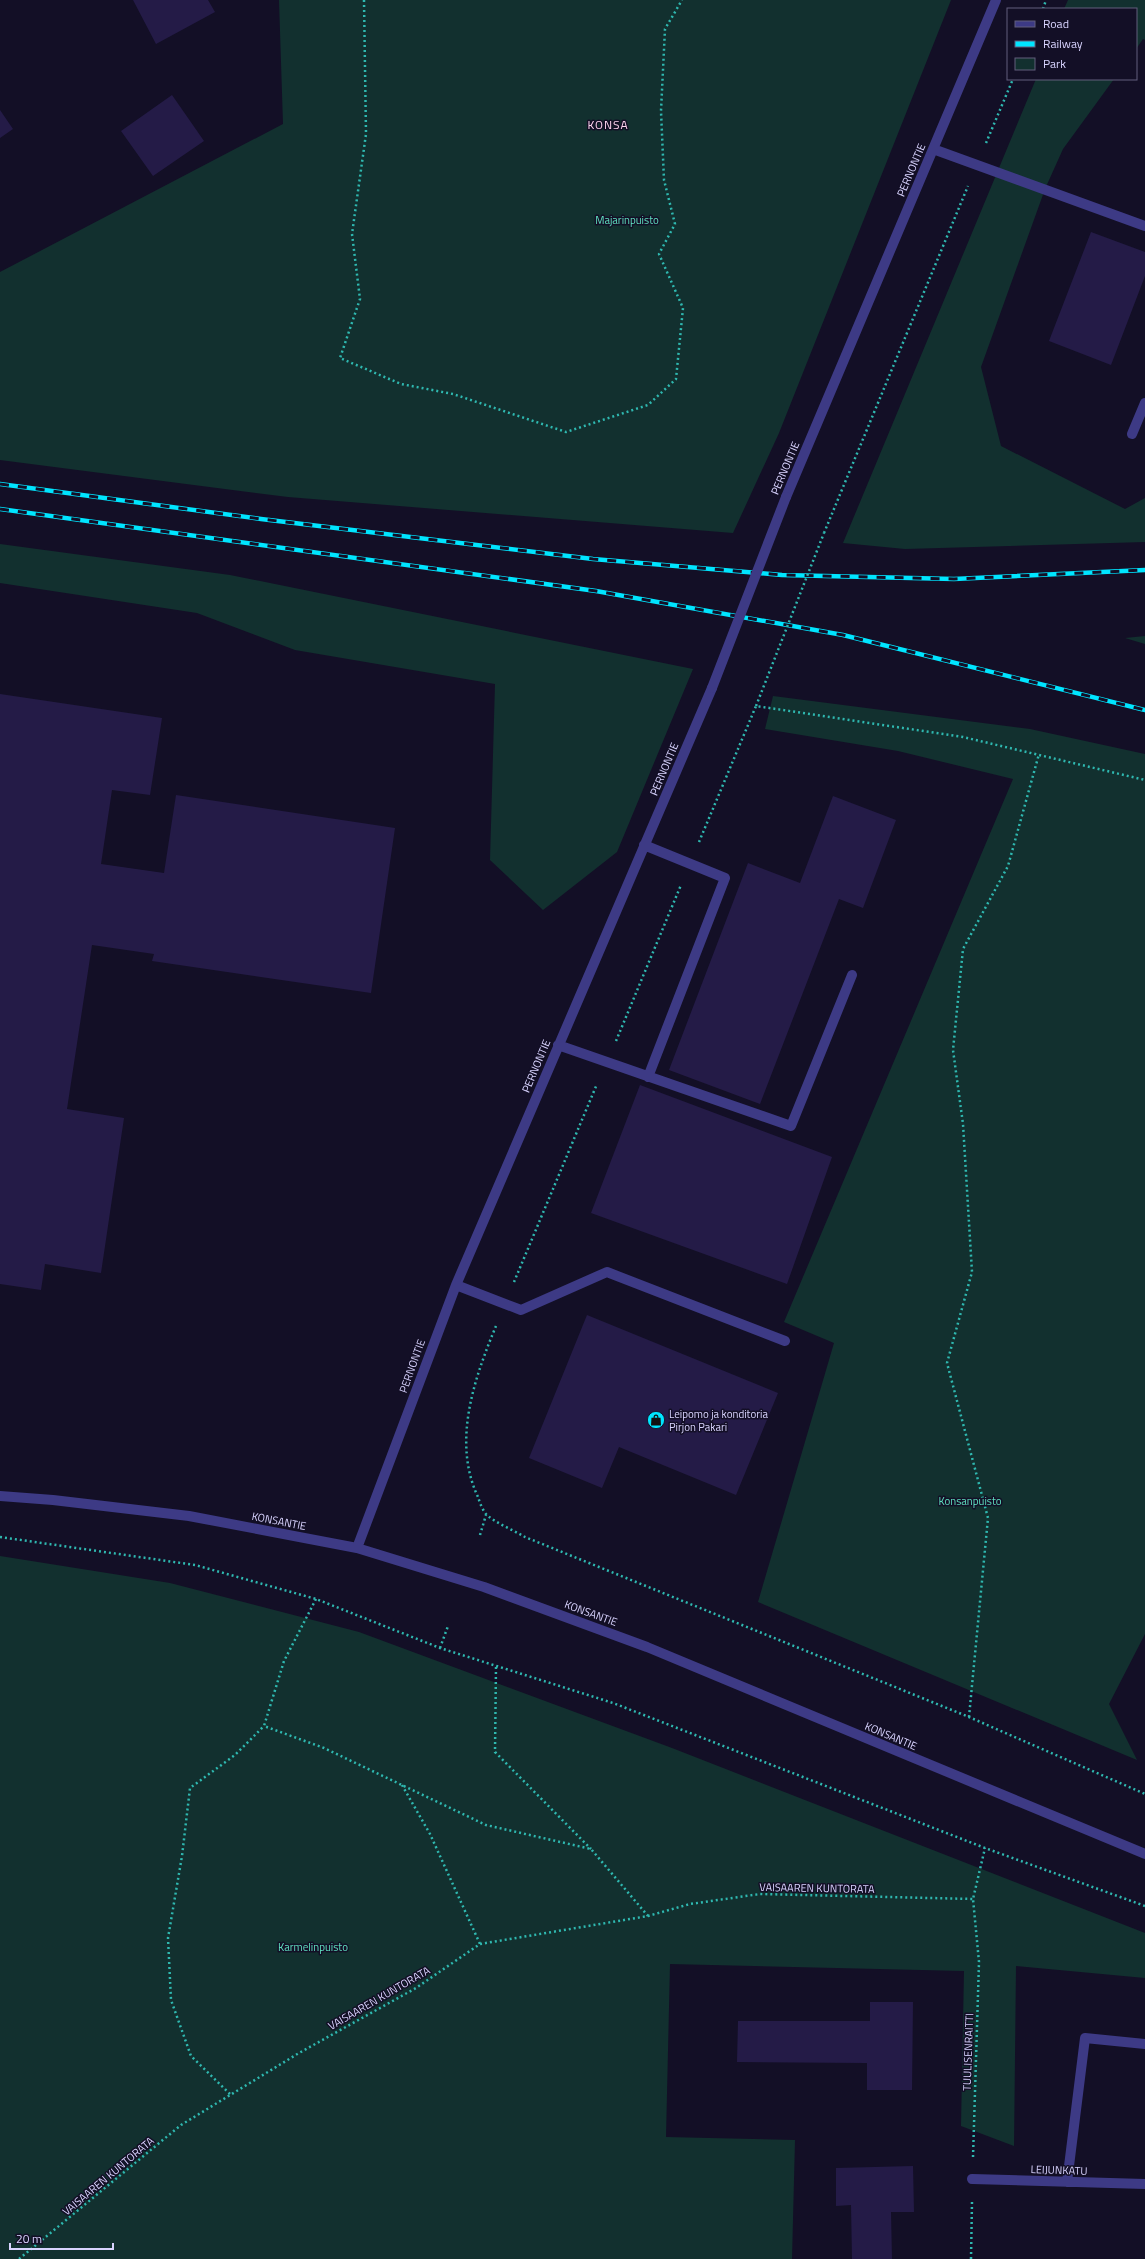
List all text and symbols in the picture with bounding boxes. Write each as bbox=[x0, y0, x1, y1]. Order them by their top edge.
legend bbox=[1007, 8, 1137, 80]
text: Road bbox=[1043, 14, 1069, 33]
text: Railway bbox=[1043, 34, 1083, 53]
text: Park bbox=[1043, 54, 1066, 73]
district label: KONSA bbox=[587, 115, 629, 134]
street label: PERNONTIE bbox=[893, 141, 929, 199]
park label: Majarinpuisto bbox=[595, 212, 659, 228]
street label: PERNONTIE bbox=[767, 439, 803, 497]
street label: PERNONTIE bbox=[646, 740, 682, 798]
street label: PERNONTIE bbox=[518, 1037, 554, 1095]
street label: PERNONTIE bbox=[395, 1337, 429, 1395]
place label: Leipomo ja konditoria Pirjon Pakari bbox=[669, 1406, 768, 1435]
shop icon: Leipomo ja konditoria Pirjon Pakari bbox=[646, 1410, 666, 1430]
park label: Konsanpuisto bbox=[938, 1493, 1002, 1509]
street label: KONSANTIE bbox=[250, 1508, 308, 1534]
street label: KONSANTIE bbox=[562, 1596, 620, 1630]
street label: KONSANTIE bbox=[862, 1718, 920, 1754]
street label: VAISAAREN KUNTORATA bbox=[759, 1879, 875, 1897]
park label: Karmelinpuisto bbox=[278, 1939, 348, 1955]
street label: VAISAAREN KUNTORATA bbox=[325, 1962, 433, 2034]
street label: TUULISENRAITTI bbox=[959, 2013, 977, 2091]
street label: VAISAAREN KUNTORATA bbox=[59, 2133, 158, 2219]
street label: LEIJUNKATU bbox=[1030, 2161, 1088, 2179]
scale bar bbox=[10, 2225, 113, 2251]
text: 20 m bbox=[16, 2229, 42, 2248]

